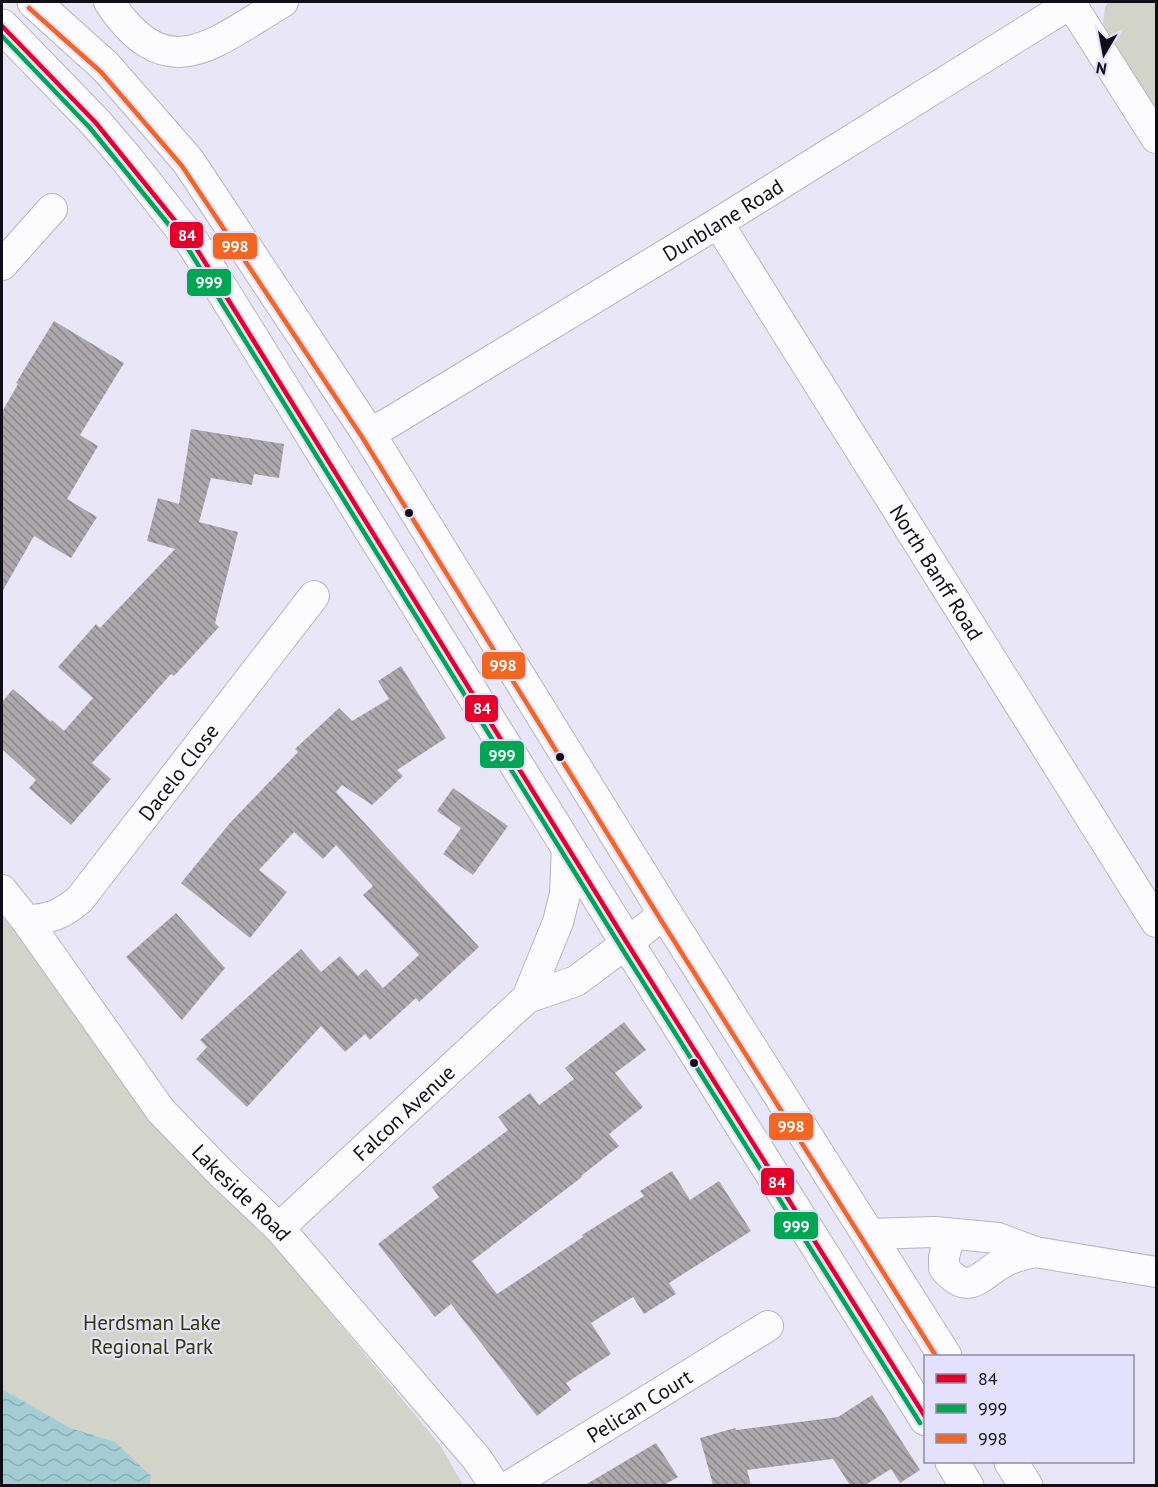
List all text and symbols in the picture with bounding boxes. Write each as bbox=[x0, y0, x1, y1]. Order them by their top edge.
north arrow bbox=[1074, 24, 1134, 84]
text: N bbox=[1094, 58, 1108, 80]
street label: Dunblane Road bbox=[657, 172, 788, 267]
line badge: 84 bbox=[169, 221, 204, 249]
text: 84 bbox=[178, 225, 196, 245]
line badge: 998 bbox=[212, 232, 258, 260]
text: 998 bbox=[221, 236, 249, 256]
line badge: 999 bbox=[186, 268, 232, 297]
text: 999 bbox=[195, 272, 223, 292]
street label: North Banff Road bbox=[884, 499, 989, 645]
unlabelled marker bbox=[403, 507, 415, 519]
line badge: 998 bbox=[481, 651, 526, 680]
text: 998 bbox=[489, 655, 517, 675]
line badge: 84 bbox=[464, 694, 499, 723]
text: 84 bbox=[473, 698, 491, 718]
street label: Dacelo Close bbox=[132, 718, 224, 826]
line badge: 999 bbox=[479, 740, 525, 769]
text: 999 bbox=[488, 745, 516, 765]
unlabelled marker bbox=[554, 751, 566, 763]
unlabelled marker bbox=[688, 1057, 700, 1069]
street label: Falcon Avenue bbox=[347, 1058, 460, 1166]
line badge: 998 bbox=[768, 1112, 814, 1141]
text: 998 bbox=[777, 1116, 805, 1136]
street label: Lakeside Road bbox=[187, 1138, 297, 1246]
line badge: 84 bbox=[760, 1167, 795, 1196]
text: 84 bbox=[768, 1172, 786, 1192]
line badge: 999 bbox=[773, 1211, 819, 1240]
text: 999 bbox=[782, 1216, 810, 1236]
park label: Herdsman Lake Regional Park bbox=[83, 1309, 221, 1360]
legend bbox=[924, 1355, 1134, 1463]
street label: Pelican Court bbox=[581, 1363, 697, 1448]
text: 84 bbox=[978, 1367, 998, 1390]
text: 999 bbox=[978, 1397, 1007, 1420]
text: 998 bbox=[978, 1427, 1007, 1450]

